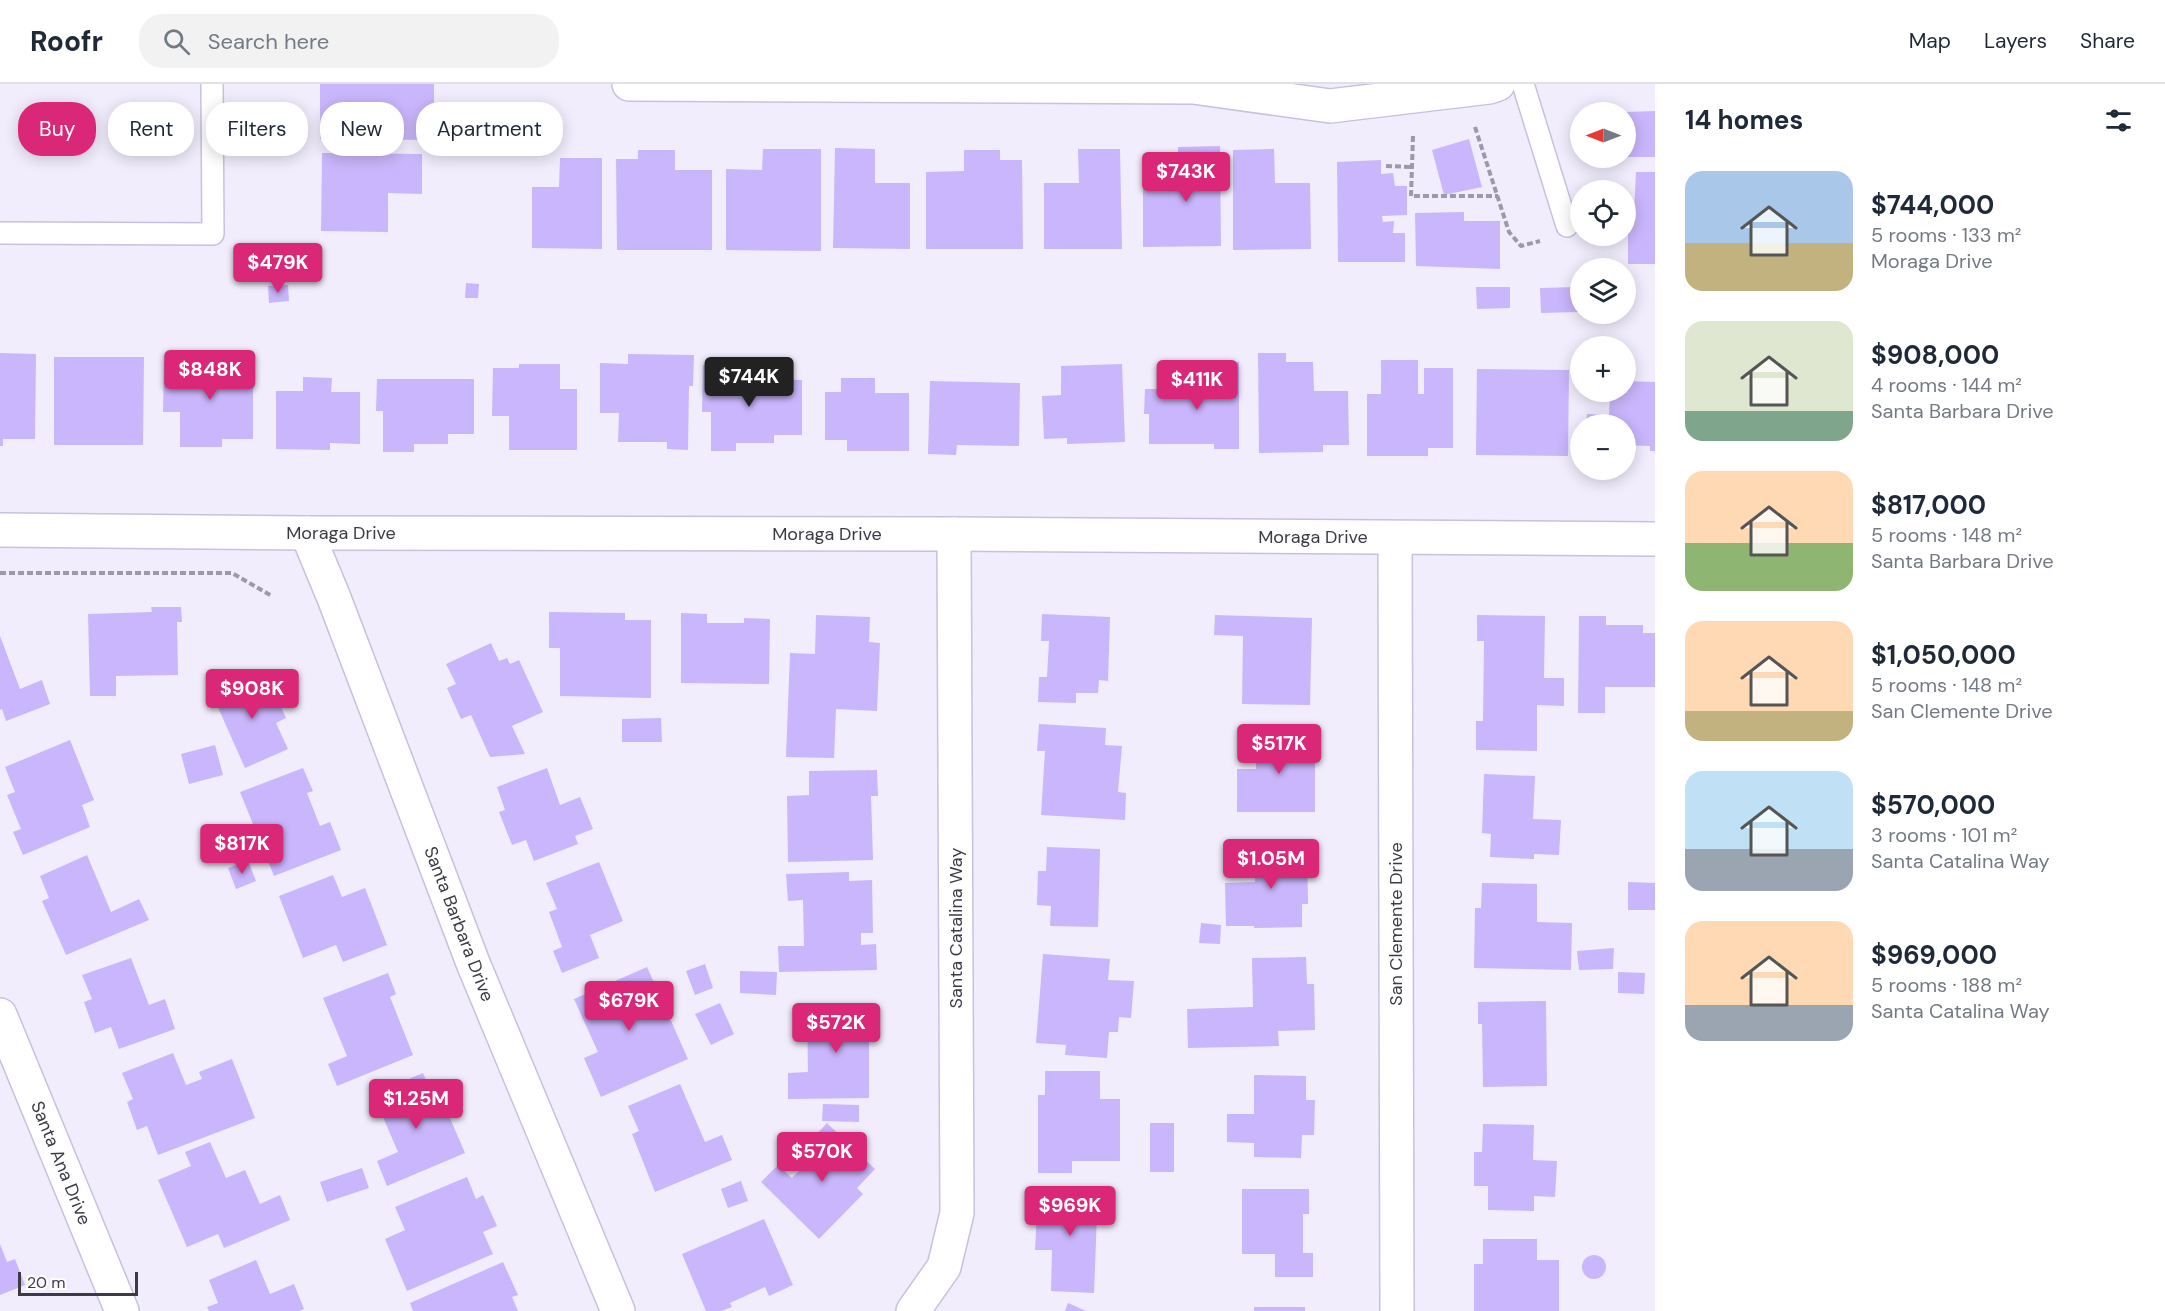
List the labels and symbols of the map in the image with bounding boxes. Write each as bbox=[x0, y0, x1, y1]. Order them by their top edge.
north arrow bbox=[1570, 102, 1636, 168]
pin: $743K bbox=[1144, 152, 1228, 203]
pin: $479K bbox=[236, 243, 320, 294]
pin: $848K bbox=[168, 350, 252, 401]
pin: $744K bbox=[707, 357, 791, 408]
pin: $411K bbox=[1155, 360, 1239, 411]
street label: Moraga Drive bbox=[286, 521, 396, 545]
street label: Moraga Drive bbox=[772, 522, 882, 546]
street label: Moraga Drive bbox=[1258, 525, 1368, 549]
pin: $908K bbox=[210, 669, 294, 720]
pin: $517K bbox=[1237, 724, 1321, 775]
pin: $817K bbox=[200, 824, 284, 875]
pin: $1.05M bbox=[1222, 839, 1320, 890]
street label: San Clemente Drive bbox=[1384, 842, 1408, 1006]
street label: Santa Barbara Drive bbox=[418, 843, 500, 1005]
street label: Santa Catalina Way bbox=[944, 848, 968, 1008]
pin: $679K bbox=[587, 981, 671, 1032]
pin: $572K bbox=[794, 1003, 878, 1054]
pin: $1.25M bbox=[367, 1079, 465, 1130]
street label: Santa Ana Drive bbox=[25, 1097, 97, 1229]
pin: $570K bbox=[780, 1132, 864, 1183]
pin: $969K bbox=[1028, 1186, 1112, 1237]
scale bar bbox=[18, 1269, 138, 1296]

